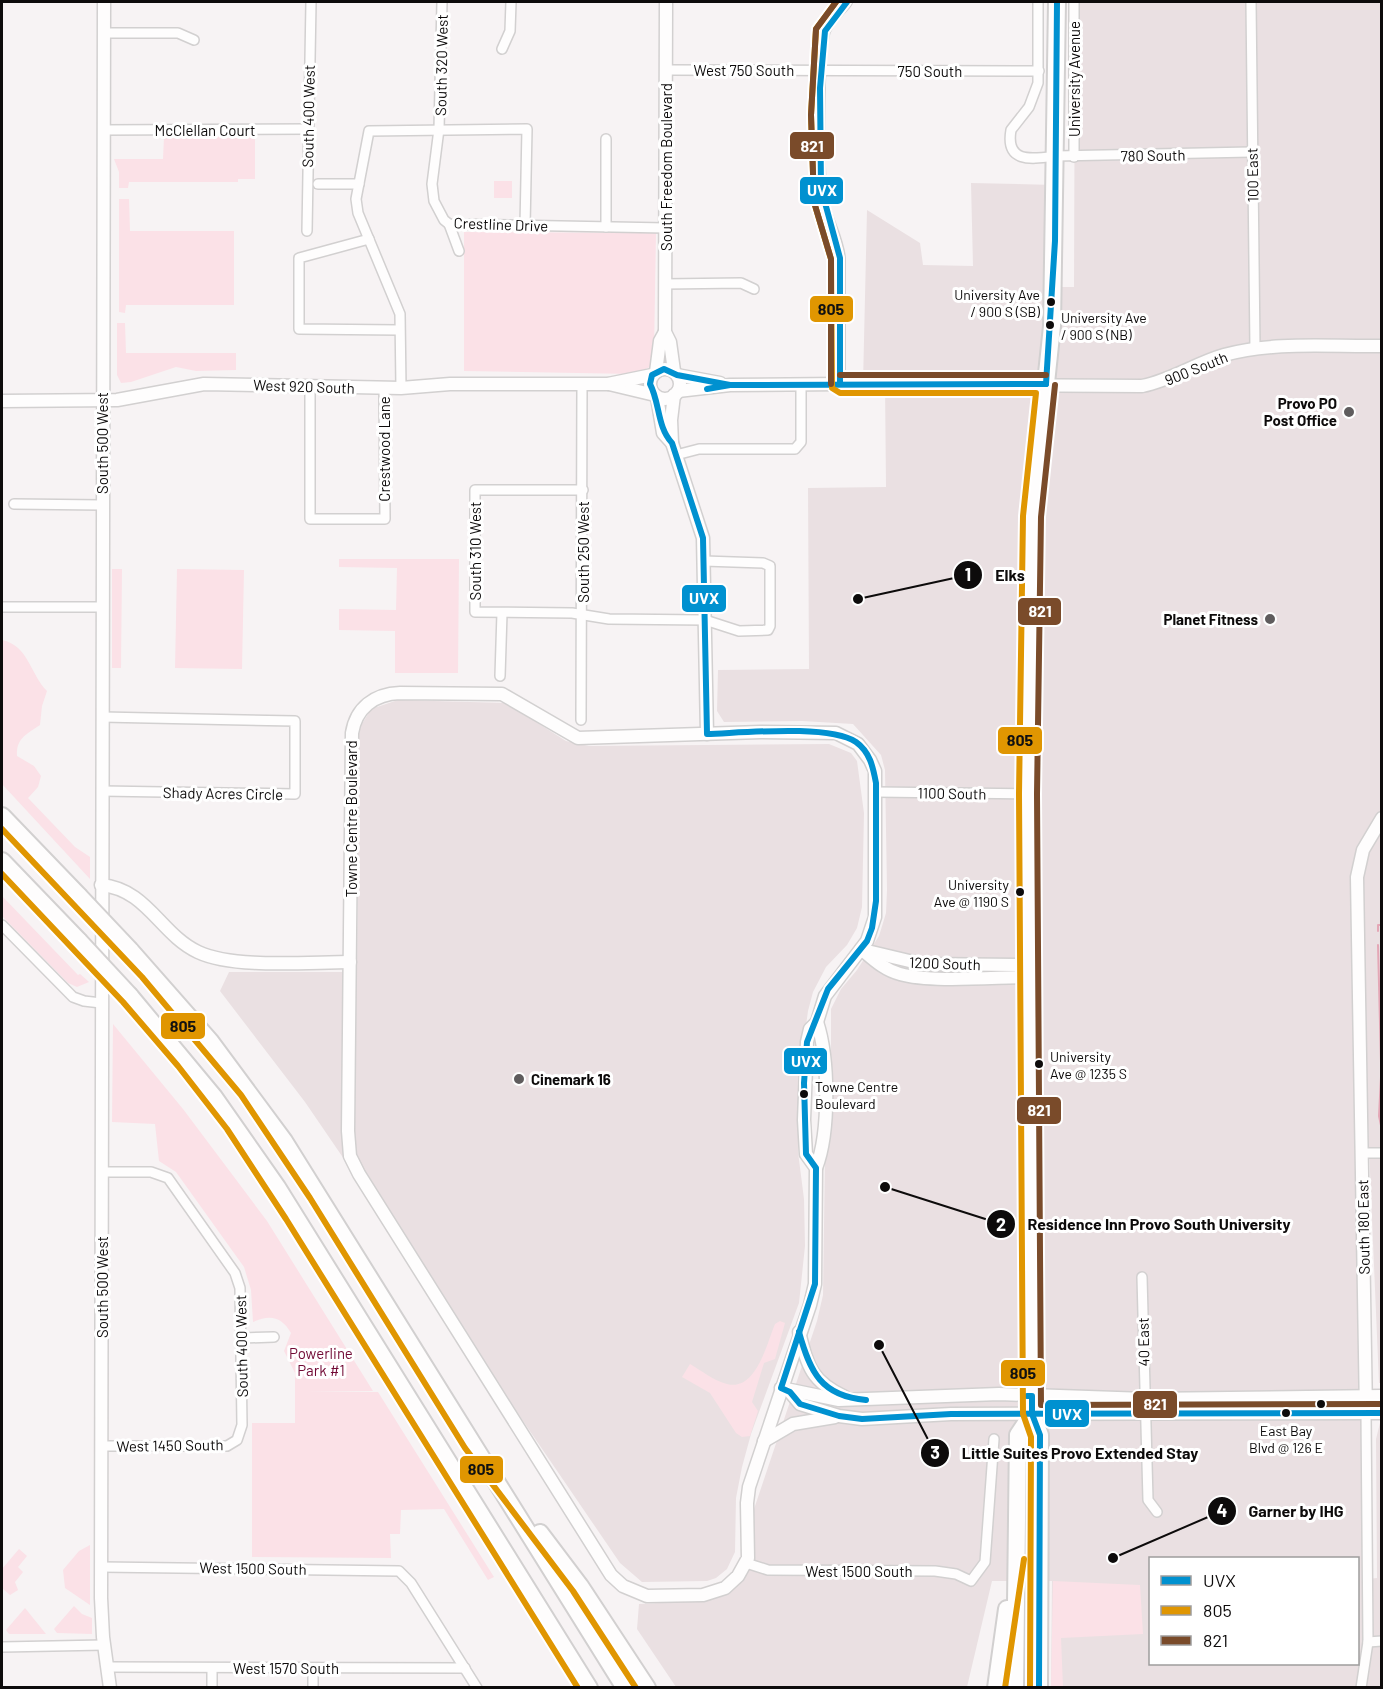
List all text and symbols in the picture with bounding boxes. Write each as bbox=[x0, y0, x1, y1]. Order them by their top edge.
street label: South 320 West bbox=[431, 14, 451, 116]
street label: University Avenue bbox=[1065, 21, 1083, 137]
street label: West 750 South bbox=[694, 61, 794, 79]
street label: 750 South bbox=[898, 62, 962, 80]
street label: South 400 West bbox=[298, 64, 318, 168]
street label: South Freedom Boulevard bbox=[657, 83, 675, 251]
street label: McClellan Court bbox=[154, 121, 256, 139]
line badge: 821 bbox=[789, 131, 835, 160]
text: 821 bbox=[800, 136, 824, 155]
street label: 780 South bbox=[1120, 145, 1186, 165]
street label: 100 East bbox=[1243, 148, 1261, 202]
line badge: UVX bbox=[799, 176, 844, 205]
text: UVX bbox=[807, 180, 837, 199]
street label: Crestline Drive bbox=[453, 213, 549, 235]
place label: University Ave / 900 S (SB) bbox=[954, 286, 1040, 320]
line badge: 805 bbox=[809, 295, 854, 323]
marker: University Ave / 900 S (SB) bbox=[1045, 296, 1057, 308]
text: 805 bbox=[818, 299, 845, 318]
place label: University Ave / 900 S (NB) bbox=[1061, 309, 1147, 343]
marker: University Ave / 900 S (NB) bbox=[1044, 319, 1056, 331]
street label: 900 South bbox=[1162, 347, 1230, 389]
street label: West 920 South bbox=[253, 375, 355, 397]
street label: South 500 West bbox=[93, 392, 111, 494]
place label: Provo PO Post Office bbox=[1264, 394, 1337, 429]
street label: Crestwood Lane bbox=[375, 396, 393, 502]
marker: Provo PO Post Office bbox=[1342, 405, 1356, 419]
street label: South 250 West bbox=[574, 501, 592, 603]
street label: South 310 West bbox=[466, 502, 484, 600]
callout: Elks bbox=[953, 558, 1036, 592]
text: 1 bbox=[965, 563, 971, 585]
text: Elks bbox=[995, 565, 1025, 584]
line badge: UVX bbox=[681, 584, 727, 613]
text: UVX bbox=[689, 588, 719, 607]
line badge: 821 bbox=[1017, 597, 1062, 626]
text: 821 bbox=[1028, 601, 1052, 620]
place label: Planet Fitness bbox=[1163, 610, 1258, 628]
marker: Planet Fitness bbox=[1263, 612, 1277, 626]
line badge: 805 bbox=[997, 726, 1043, 755]
text: 805 bbox=[1007, 730, 1034, 749]
street label: Towne Centre Boulevard bbox=[342, 740, 360, 898]
street label: Shady Acres Circle bbox=[163, 783, 283, 803]
street label: 1100 South bbox=[917, 783, 987, 803]
place label: University Ave @ 1190 S bbox=[934, 876, 1010, 910]
marker: University Ave @ 1190 S bbox=[1014, 886, 1026, 898]
street label: 1200 South bbox=[909, 953, 981, 973]
line badge: 805 bbox=[160, 1012, 206, 1040]
text: 805 bbox=[170, 1016, 197, 1035]
line badge: UVX bbox=[783, 1047, 828, 1075]
place label: University Ave @ 1235 S bbox=[1050, 1048, 1127, 1082]
text: UVX bbox=[791, 1051, 821, 1070]
marker: University Ave @ 1235 S bbox=[1033, 1058, 1045, 1070]
place label: Cinemark 16 bbox=[531, 1070, 611, 1088]
marker: Cinemark 16 bbox=[512, 1072, 526, 1086]
place label: Towne Centre Boulevard bbox=[815, 1078, 898, 1112]
marker: Towne Centre Boulevard bbox=[798, 1088, 810, 1100]
line badge: 821 bbox=[1016, 1096, 1062, 1125]
text: 821 bbox=[1027, 1100, 1051, 1119]
street label: South 180 East bbox=[1353, 1179, 1373, 1275]
callout: Residence Inn Provo South University bbox=[986, 1207, 1303, 1241]
text: 2 bbox=[996, 1213, 1006, 1235]
text: Residence Inn Provo South University bbox=[1028, 1214, 1291, 1233]
street label: South 500 West bbox=[93, 1236, 111, 1338]
street label: South 400 West bbox=[231, 1294, 251, 1398]
street label: 40 East bbox=[1134, 1317, 1152, 1367]
park label: Powerline Park #1 bbox=[289, 1344, 353, 1379]
line badge: 805 bbox=[1000, 1359, 1046, 1387]
text: 805 bbox=[1010, 1363, 1037, 1382]
line badge: 821 bbox=[1132, 1390, 1178, 1419]
text: 821 bbox=[1143, 1394, 1167, 1413]
unlabelled marker bbox=[1315, 1398, 1327, 1410]
line badge: UVX bbox=[1044, 1399, 1090, 1428]
text: UVX bbox=[1052, 1404, 1082, 1423]
marker: East Bay Blvd @ 126 E bbox=[1280, 1407, 1292, 1419]
place label: East Bay Blvd @ 126 E bbox=[1249, 1422, 1323, 1456]
street label: West 1450 South bbox=[116, 1435, 224, 1455]
callout: Little Suites Provo Extended Stay bbox=[920, 1436, 1211, 1470]
text: 3 bbox=[930, 1441, 940, 1463]
text: Little Suites Provo Extended Stay bbox=[962, 1443, 1198, 1462]
line badge: 805 bbox=[459, 1455, 504, 1484]
text: 805 bbox=[468, 1459, 495, 1478]
callout: Garner by IHG bbox=[1207, 1494, 1356, 1528]
text: 4 bbox=[1217, 1499, 1228, 1521]
text: Garner by IHG bbox=[1248, 1501, 1344, 1520]
legend bbox=[1149, 1557, 1359, 1665]
street label: West 1500 South bbox=[199, 1558, 307, 1578]
street label: West 1500 South bbox=[805, 1562, 913, 1580]
text: UVX bbox=[1203, 1569, 1236, 1591]
text: 805 bbox=[1203, 1599, 1232, 1621]
text: 821 bbox=[1203, 1629, 1228, 1651]
street label: West 1570 South bbox=[233, 1659, 339, 1677]

